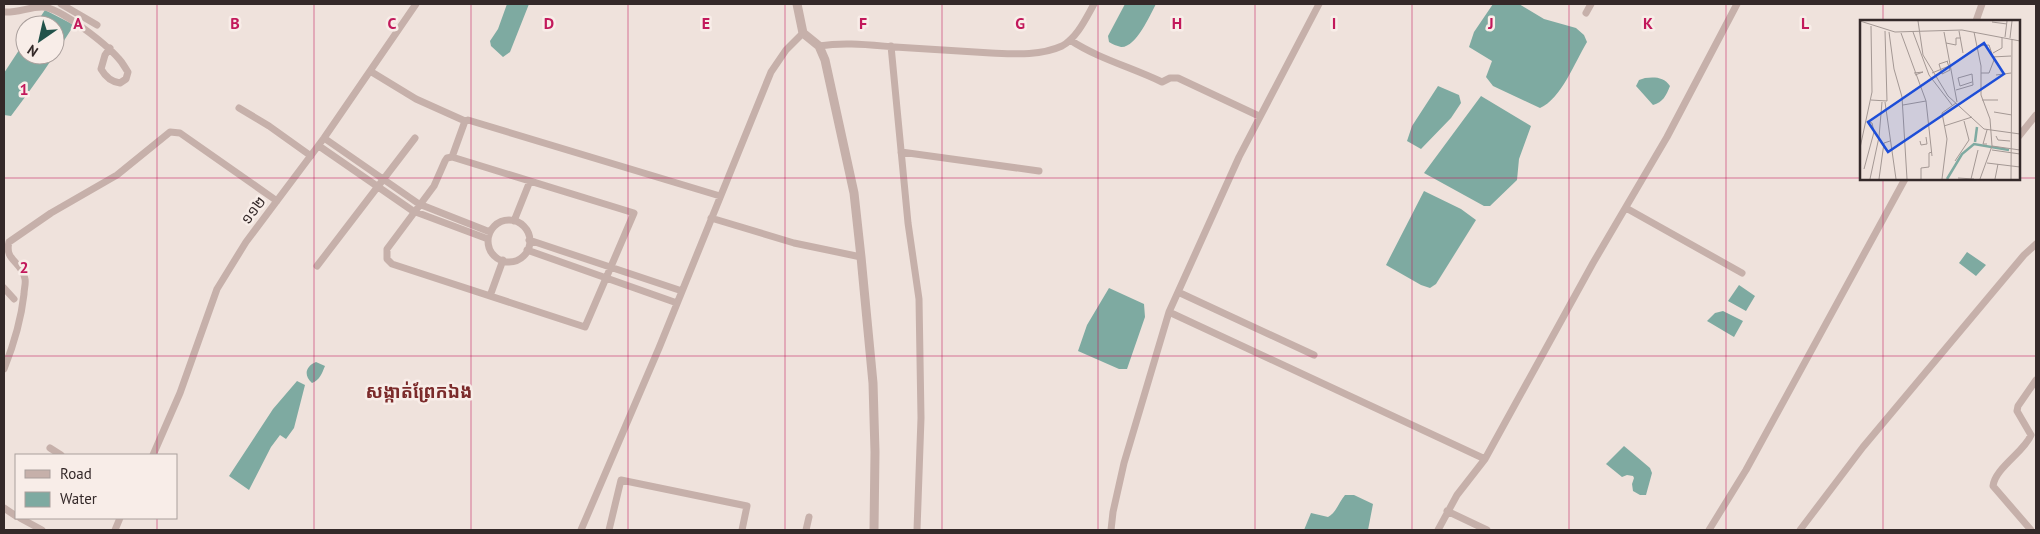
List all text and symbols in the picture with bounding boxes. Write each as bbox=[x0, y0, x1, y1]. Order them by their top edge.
text: A bbox=[73, 13, 83, 33]
text: B bbox=[230, 13, 240, 33]
text: C bbox=[388, 13, 397, 33]
text: D bbox=[544, 13, 554, 33]
text: E bbox=[702, 13, 710, 33]
text: F bbox=[859, 13, 867, 33]
text: G bbox=[1015, 13, 1025, 33]
text: H bbox=[1172, 13, 1182, 33]
text: I bbox=[1332, 13, 1336, 33]
text: J bbox=[1487, 13, 1494, 33]
text: K bbox=[1643, 13, 1653, 33]
text: L bbox=[1801, 13, 1810, 33]
north arrow bbox=[15, 15, 65, 65]
inset map bbox=[1860, 20, 2020, 180]
text: N bbox=[24, 41, 42, 61]
text: 1 bbox=[19, 79, 29, 99]
street label: ១១២ bbox=[236, 192, 270, 228]
text: 2 bbox=[19, 257, 29, 277]
district label: សង្កាត់ព្រែកឯង bbox=[366, 380, 472, 403]
legend bbox=[15, 454, 178, 519]
text: Road bbox=[60, 464, 92, 483]
text: Water bbox=[60, 489, 97, 508]

